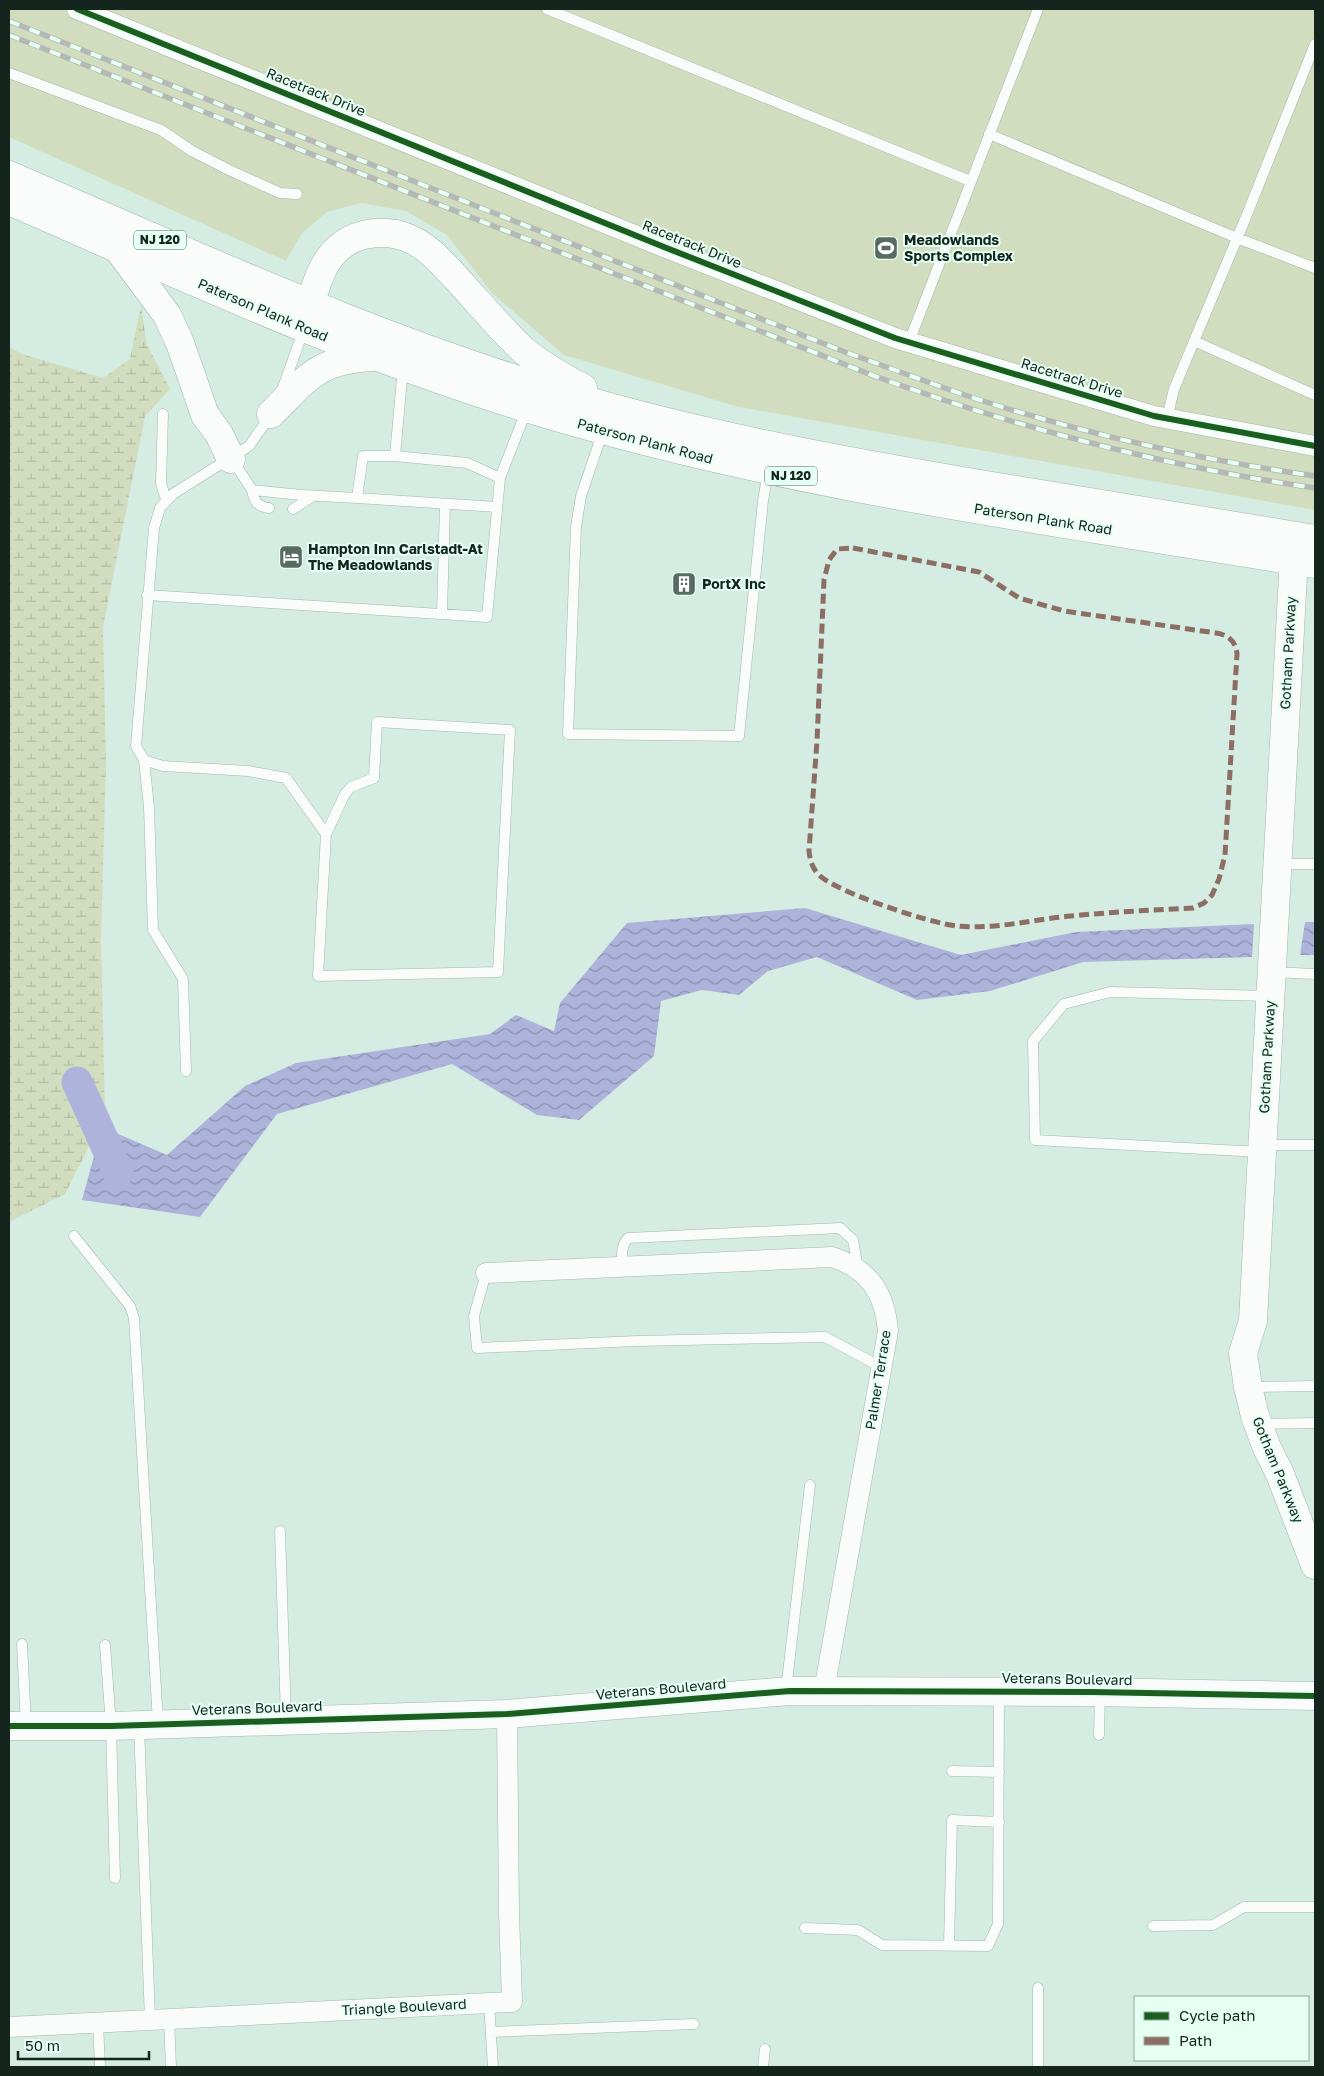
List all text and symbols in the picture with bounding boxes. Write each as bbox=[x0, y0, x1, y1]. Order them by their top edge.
street label: Racetrack Drive bbox=[264, 64, 368, 119]
street label: Racetrack Drive bbox=[640, 216, 744, 271]
road number: NJ 120 bbox=[134, 230, 186, 250]
place label: Meadowlands Sports Complex bbox=[904, 231, 1013, 264]
sports icon: Meadowlands Sports Complex bbox=[873, 235, 899, 261]
street label: Paterson Plank Road bbox=[196, 274, 331, 345]
street label: Racetrack Drive bbox=[1019, 354, 1125, 401]
street label: Paterson Plank Road bbox=[575, 414, 715, 467]
road number: NJ 120 bbox=[765, 466, 817, 486]
street label: Paterson Plank Road bbox=[973, 499, 1113, 538]
place label: Hampton Inn Carlstadt-At The Meadowlands bbox=[308, 540, 483, 573]
hotel icon: Hampton Inn Carlstadt-At The Meadowlands bbox=[278, 544, 304, 570]
building icon: PortX Inc bbox=[671, 571, 697, 597]
place label: PortX Inc bbox=[702, 575, 766, 592]
street label: Gotham Parkway bbox=[1276, 596, 1299, 710]
street label: Gotham Parkway bbox=[1255, 1000, 1278, 1114]
street label: Palmer Terrace bbox=[861, 1329, 894, 1431]
street label: Gotham Parkway bbox=[1249, 1414, 1308, 1526]
street label: Veterans Boulevard bbox=[1001, 1669, 1133, 1688]
street label: Veterans Boulevard bbox=[595, 1674, 727, 1703]
street label: Veterans Boulevard bbox=[191, 1697, 323, 1718]
street label: Triangle Boulevard bbox=[341, 1995, 467, 2018]
legend bbox=[1134, 1996, 1309, 2061]
text: Cycle path bbox=[1179, 2006, 1255, 2024]
scale bar bbox=[18, 2028, 149, 2060]
text: Path bbox=[1179, 2031, 1212, 2049]
text: 50 m bbox=[25, 2036, 60, 2054]

